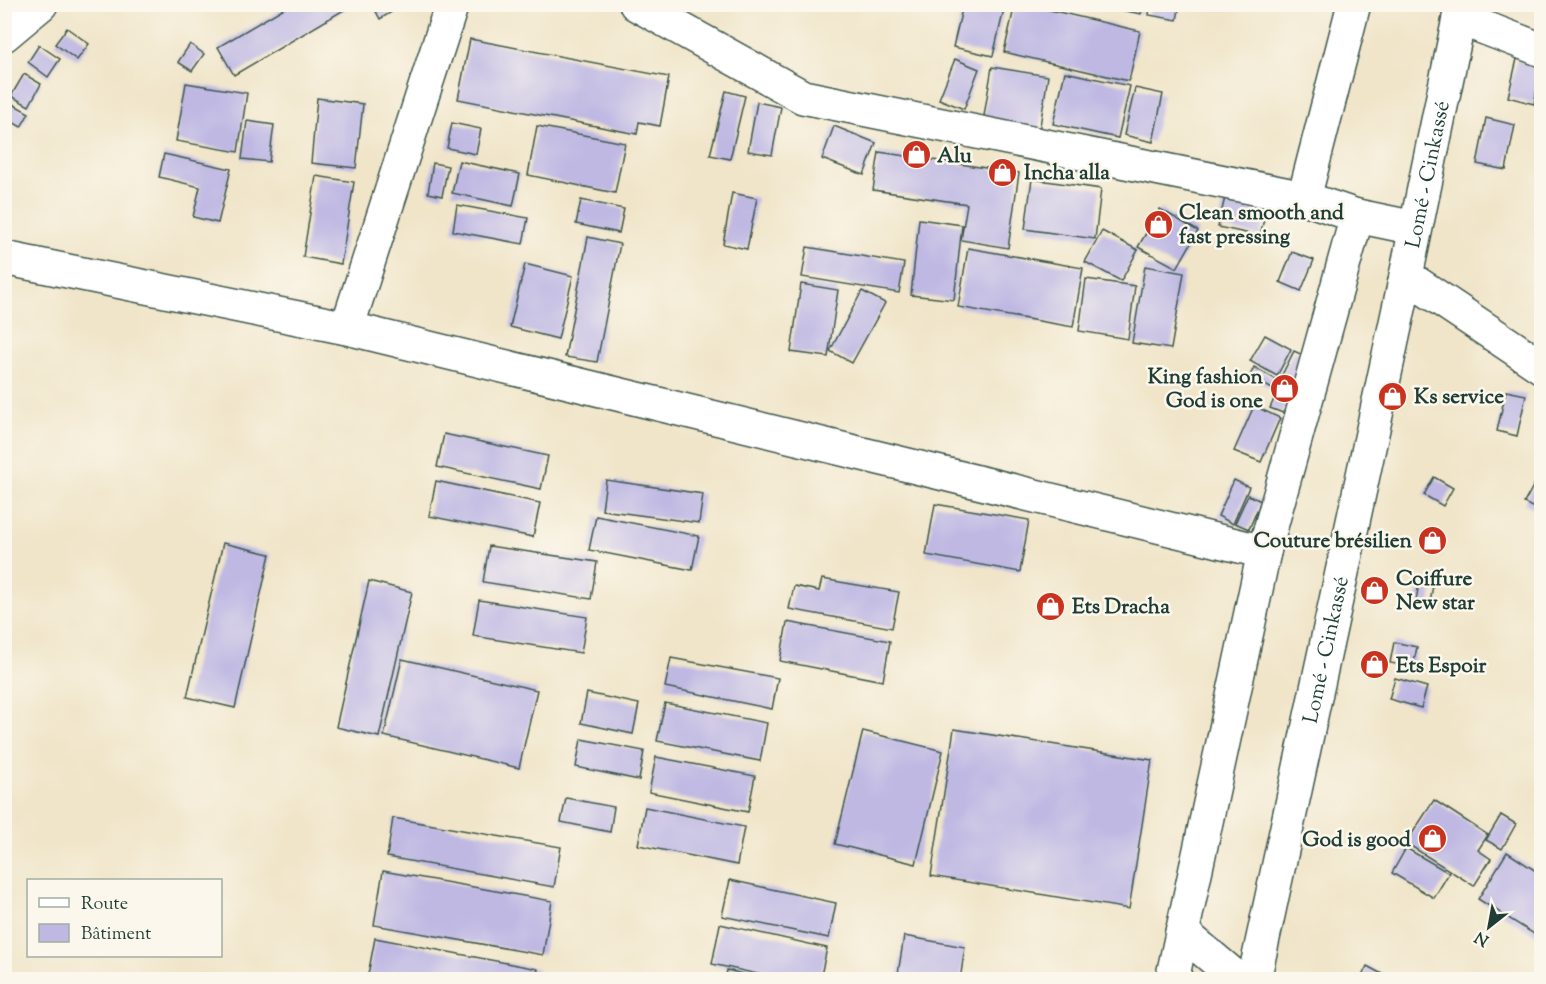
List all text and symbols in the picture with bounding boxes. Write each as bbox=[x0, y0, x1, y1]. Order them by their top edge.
street label: Lomé - Cinkassé bbox=[1399, 98, 1459, 251]
shop icon: Alu bbox=[900, 139, 932, 171]
place label: Alu bbox=[937, 142, 973, 172]
shop icon: Incha alla bbox=[987, 156, 1019, 188]
place label: Incha alla bbox=[1024, 159, 1110, 189]
place label: Clean smooth and fast pressing bbox=[1179, 199, 1344, 253]
shop icon: Clean smooth and fast pressing bbox=[1142, 208, 1174, 240]
place label: King fashion God is one bbox=[1148, 363, 1264, 417]
shop icon: King fashion God is one bbox=[1268, 372, 1300, 404]
shop icon: Ks service bbox=[1377, 380, 1409, 412]
place label: Ks service bbox=[1414, 383, 1504, 413]
shop icon: Couture brésilien bbox=[1417, 524, 1449, 556]
place label: Couture brésilien bbox=[1253, 527, 1413, 557]
place label: Coiffure New star bbox=[1396, 565, 1475, 619]
street label: Lomé - Cinkassé bbox=[1297, 574, 1358, 726]
shop icon: Coiffure New star bbox=[1359, 574, 1391, 606]
shop icon: Ets Dracha bbox=[1035, 590, 1067, 622]
place label: Ets Dracha bbox=[1072, 593, 1170, 623]
shop icon: Ets Espoir bbox=[1359, 649, 1391, 681]
place label: Ets Espoir bbox=[1396, 652, 1487, 682]
shop icon: God is good bbox=[1416, 823, 1448, 855]
place label: God is good bbox=[1302, 826, 1411, 856]
legend bbox=[27, 879, 222, 957]
text: Route bbox=[81, 892, 128, 918]
north arrow bbox=[1459, 897, 1519, 957]
text: Bâtiment bbox=[81, 922, 151, 948]
text: N bbox=[1471, 924, 1494, 951]

